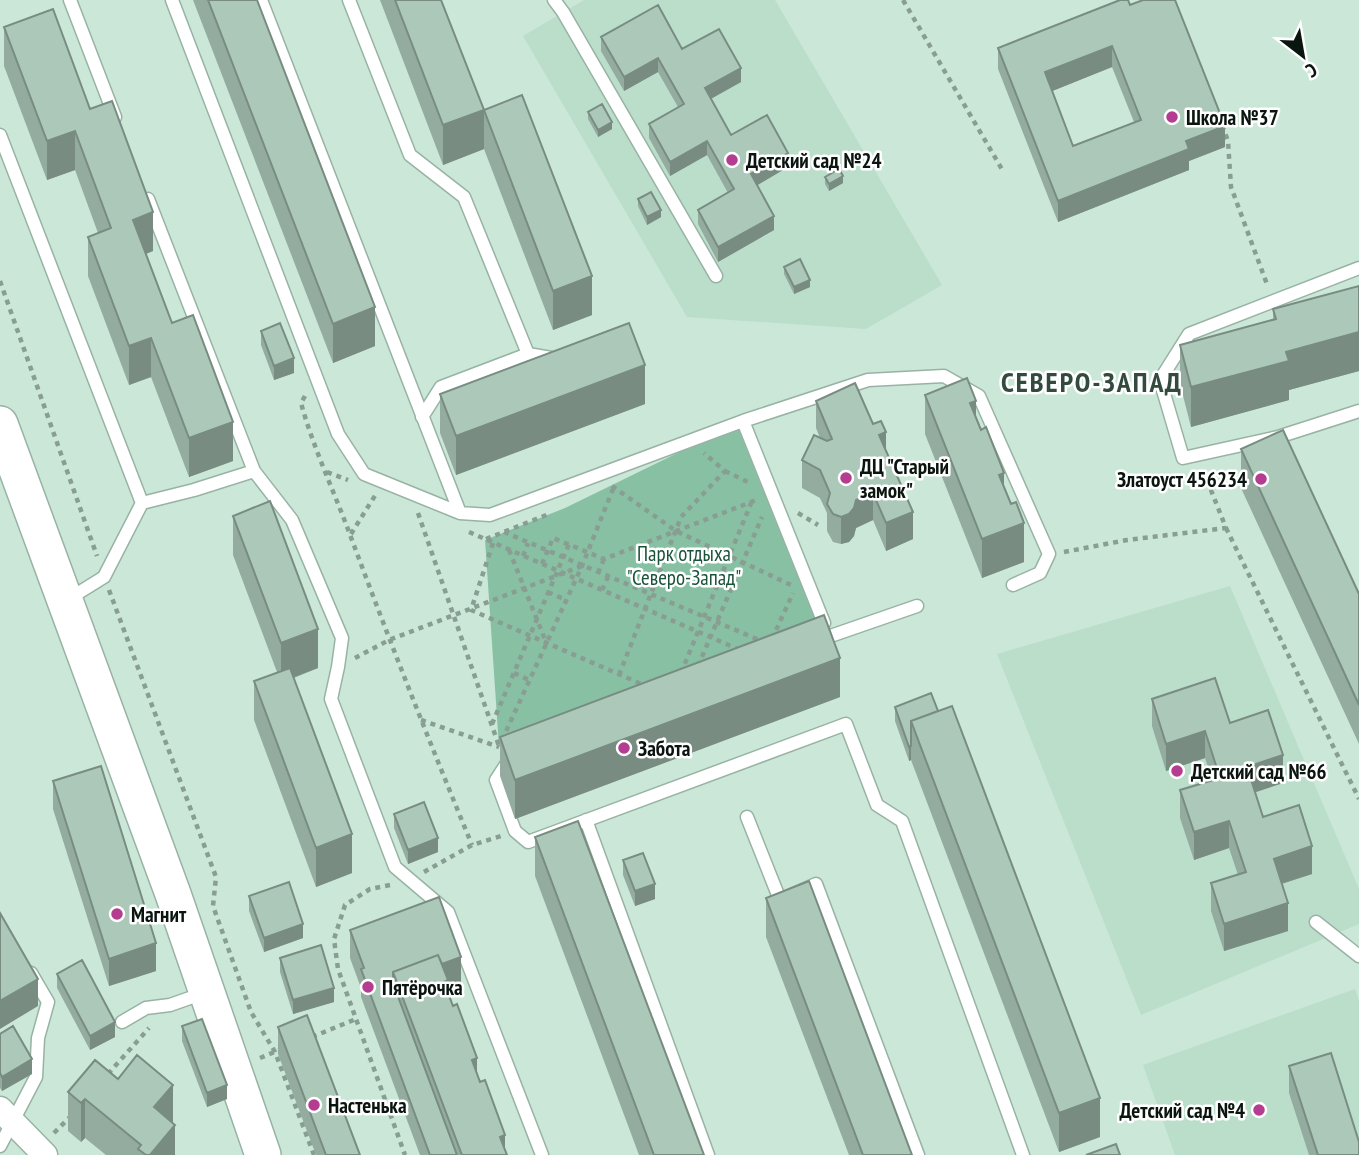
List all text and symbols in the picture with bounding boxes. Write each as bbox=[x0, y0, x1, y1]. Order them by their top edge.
north arrow bbox=[1268, 21, 1338, 91]
text: С bbox=[1302, 58, 1322, 83]
place label: Школа №37 bbox=[1186, 104, 1279, 131]
marker: Школа №37 bbox=[1164, 109, 1180, 125]
place label: Детский сад №24 bbox=[746, 147, 882, 174]
marker: Детский сад №24 bbox=[724, 152, 740, 168]
district label: СЕВЕРО-ЗАПАД bbox=[1001, 363, 1183, 400]
place label: ДЦ "Старый замок" bbox=[860, 453, 949, 504]
place label: Златоуст 456234 bbox=[1117, 466, 1247, 493]
marker: ДЦ "Старый замок" bbox=[838, 470, 854, 486]
marker: Златоуст 456234 bbox=[1253, 471, 1269, 487]
park label: Парк отдыха "Северо-Запад" bbox=[627, 540, 741, 591]
place label: Забота bbox=[638, 735, 691, 762]
marker: Забота bbox=[616, 740, 632, 756]
place label: Детский сад №66 bbox=[1191, 758, 1327, 785]
marker: Детский сад №66 bbox=[1169, 763, 1185, 779]
place label: Магнит bbox=[131, 901, 187, 928]
marker: Магнит bbox=[109, 906, 125, 922]
place label: Пятёрочка bbox=[382, 974, 463, 1001]
marker: Пятёрочка bbox=[360, 979, 376, 995]
place label: Настенька bbox=[328, 1092, 407, 1119]
marker: Настенька bbox=[306, 1097, 322, 1113]
place label: Детский сад №4 bbox=[1120, 1097, 1245, 1124]
marker: Детский сад №4 bbox=[1251, 1102, 1267, 1118]

